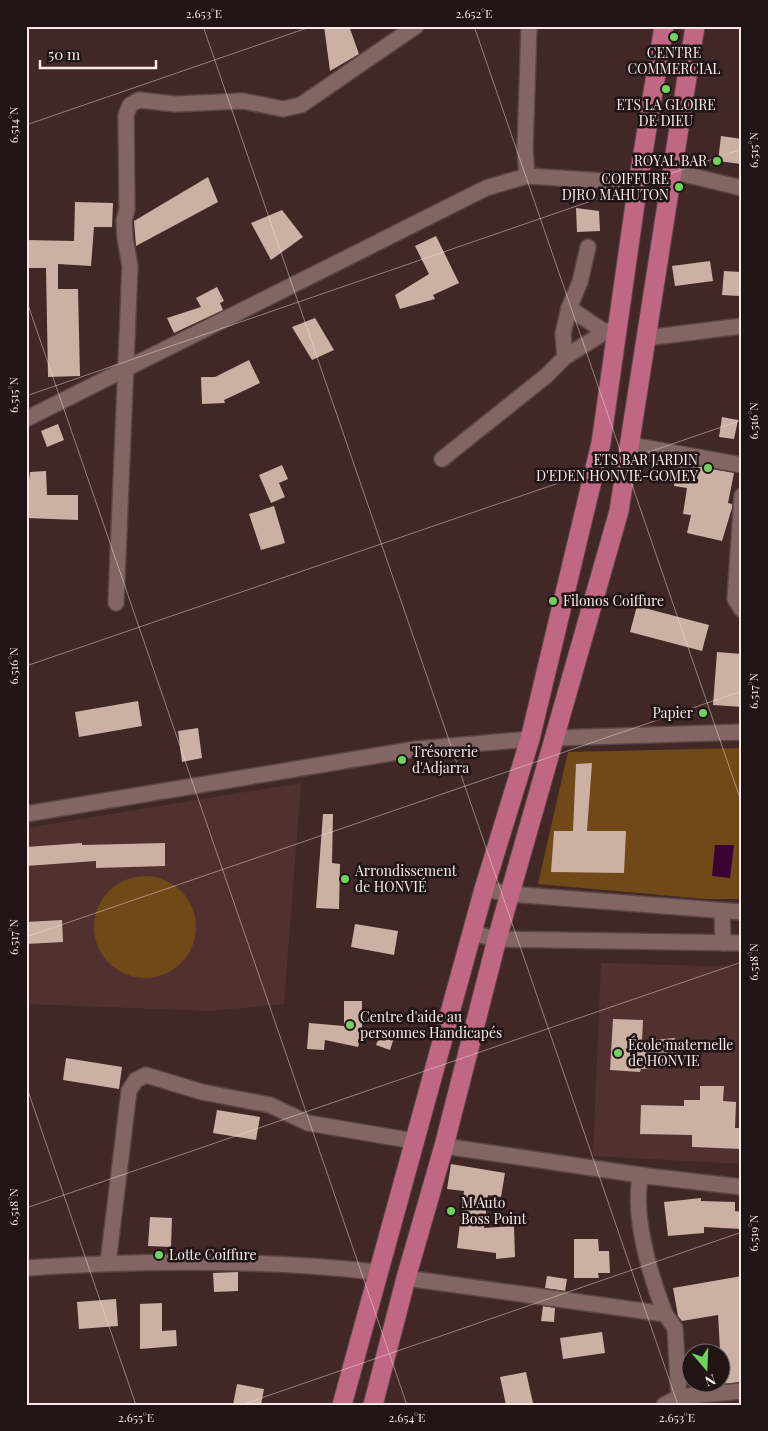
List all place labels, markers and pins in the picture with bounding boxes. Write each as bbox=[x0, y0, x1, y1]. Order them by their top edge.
marker: CENTRE COMMERCIAL bbox=[668, 31, 680, 43]
place label: CENTRE COMMERCIAL bbox=[627, 43, 721, 78]
marker: ETS LA GLOIRE DE DIEU bbox=[660, 83, 672, 95]
place label: ETS LA GLOIRE DE DIEU bbox=[616, 95, 716, 130]
place label: ROYAL BAR bbox=[634, 151, 708, 170]
marker: ROYAL BAR bbox=[711, 155, 723, 167]
place label: COIFFURE DJRO MAHUTON bbox=[562, 169, 669, 204]
marker: COIFFURE DJRO MAHUTON bbox=[673, 181, 685, 193]
place label: ETS BAR JARDIN D'EDEN HONVIE-GOMEY bbox=[536, 450, 699, 485]
marker: ETS BAR JARDIN D'EDEN HONVIE-GOMEY bbox=[702, 462, 714, 474]
place label: Filonos Coiffure bbox=[563, 591, 664, 610]
marker: Filonos Coiffure bbox=[547, 595, 559, 607]
place label: Papier bbox=[652, 703, 694, 722]
marker: Papier bbox=[697, 707, 709, 719]
place label: Trésorerie d'Adjarra bbox=[412, 742, 478, 777]
marker: Trésorerie d'Adjarra bbox=[396, 754, 408, 766]
place label: Arrondissement de HONVIÉ bbox=[354, 861, 458, 896]
marker: Arrondissement de HONVIÉ bbox=[339, 873, 351, 885]
place label: Centre d'aide au personnes Handicapés bbox=[360, 1007, 502, 1042]
marker: Centre d'aide au personnes Handicapés bbox=[344, 1019, 356, 1031]
place label: École maternelle de HONVIE bbox=[628, 1035, 733, 1070]
marker: École maternelle de HONVIE bbox=[612, 1047, 624, 1059]
place label: M Auto Boss Point bbox=[461, 1193, 528, 1228]
marker: M Auto Boss Point bbox=[445, 1205, 457, 1217]
place label: Lotte Coiffure bbox=[169, 1245, 257, 1264]
marker: Lotte Coiffure bbox=[153, 1249, 165, 1261]

